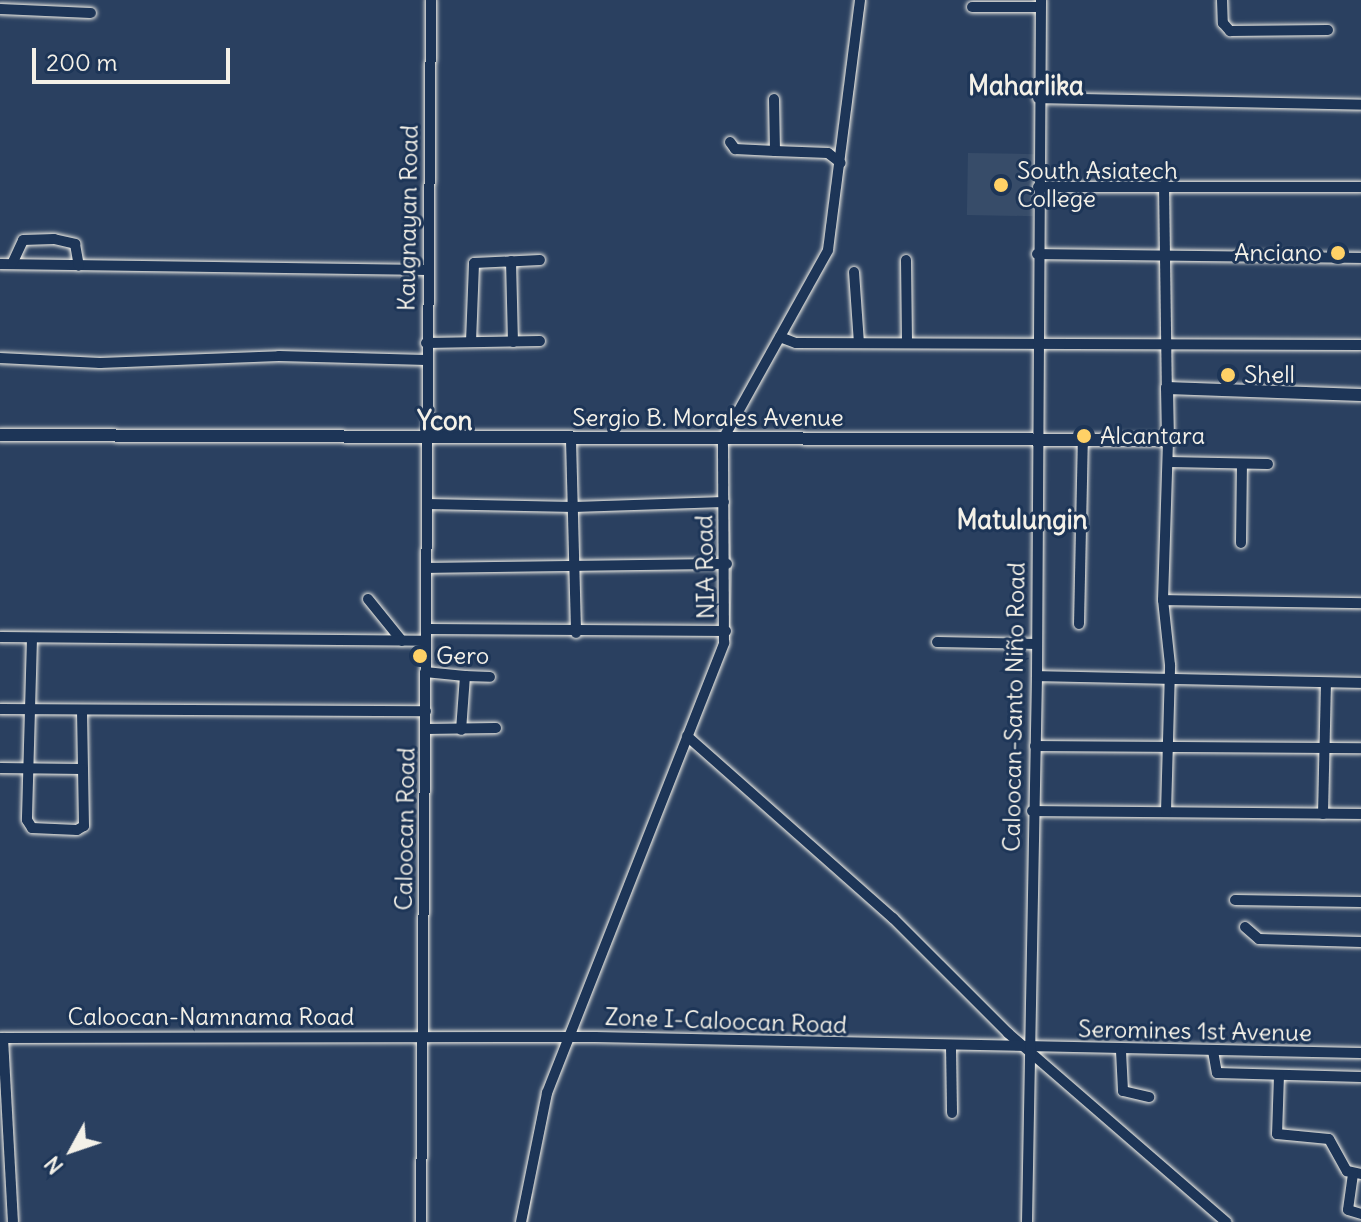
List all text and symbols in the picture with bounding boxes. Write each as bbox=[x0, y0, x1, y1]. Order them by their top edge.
scale bar bbox=[36, 32, 234, 82]
text: 200 m bbox=[46, 47, 118, 77]
district label: Maharlika bbox=[968, 70, 1084, 102]
street label: Kaugnayan Road bbox=[392, 125, 424, 311]
place label: South Asiatech College bbox=[1017, 157, 1178, 213]
marker: South Asiatech College bbox=[992, 176, 1010, 194]
place label: Anciano bbox=[1234, 239, 1322, 267]
marker: Anciano bbox=[1329, 244, 1347, 262]
place label: Shell bbox=[1244, 361, 1295, 389]
marker: Shell bbox=[1219, 366, 1237, 384]
street label: Sergio B. Morales Avenue bbox=[572, 404, 844, 432]
district label: Ycon bbox=[417, 405, 473, 437]
place label: Alcantara bbox=[1100, 422, 1205, 450]
marker: Alcantara bbox=[1075, 427, 1093, 445]
district label: Matulungin bbox=[956, 504, 1088, 536]
street label: NIA Road bbox=[690, 515, 720, 619]
street label: Caloocan-Santo Niño Road bbox=[997, 562, 1031, 852]
place label: Gero bbox=[436, 642, 489, 670]
marker: Gero bbox=[411, 647, 429, 665]
street label: Caloocan Road bbox=[389, 747, 421, 911]
street label: Zone I-Caloocan Road bbox=[604, 1002, 848, 1040]
street label: Caloocan-Namnama Road bbox=[68, 1003, 354, 1031]
street label: Seromines 1st Avenue bbox=[1078, 1015, 1312, 1047]
north arrow bbox=[32, 1110, 112, 1190]
text: N bbox=[38, 1151, 69, 1180]

